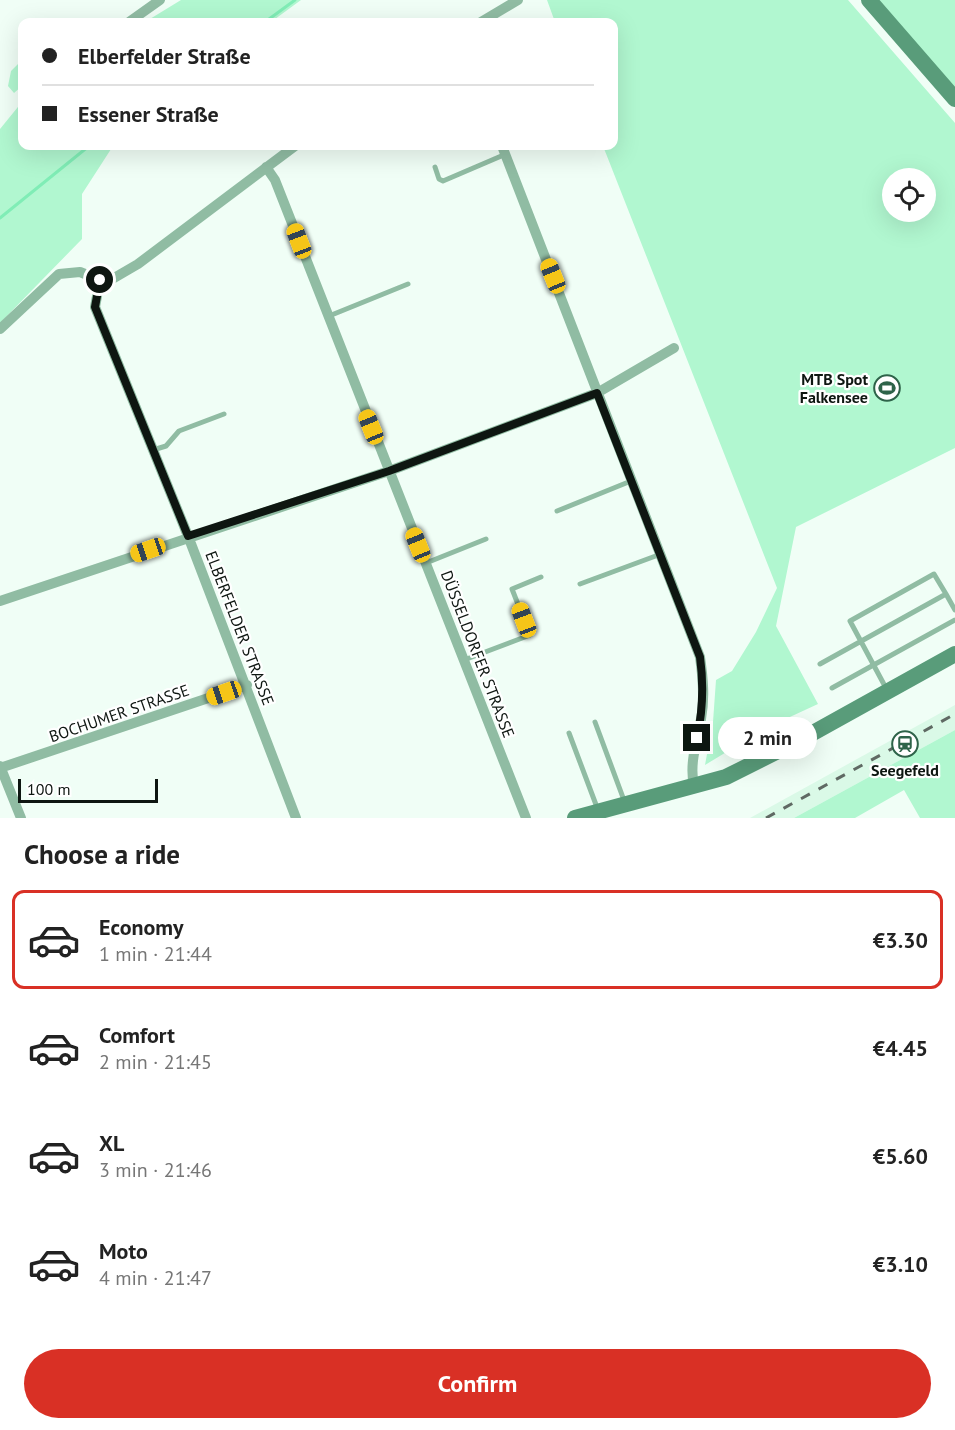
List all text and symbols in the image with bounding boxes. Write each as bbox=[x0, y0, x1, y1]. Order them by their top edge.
text: Elberfelder Straße bbox=[78, 42, 251, 70]
text: Essener Straße bbox=[78, 100, 219, 128]
map controls bbox=[882, 168, 936, 222]
button: locate bbox=[882, 168, 936, 222]
car bbox=[284, 221, 314, 261]
car bbox=[538, 256, 568, 296]
route start bbox=[86, 266, 113, 293]
place label: MTB Spot Falkensee bbox=[800, 369, 868, 407]
sports icon: MTB Spot Falkensee bbox=[872, 373, 902, 403]
car bbox=[356, 407, 386, 447]
car bbox=[403, 525, 433, 565]
car bbox=[128, 536, 168, 564]
street label: ELBERFELDER STRASSE bbox=[201, 548, 279, 708]
street label: DÜSSELDORFER STRASSE bbox=[437, 567, 519, 741]
car bbox=[509, 600, 539, 640]
car bbox=[204, 679, 244, 707]
street label: BOCHUMER STRASSE bbox=[46, 680, 192, 746]
callout: 2 min bbox=[718, 717, 817, 759]
route end bbox=[683, 724, 710, 751]
text: 2 min bbox=[743, 725, 792, 751]
station icon: Seegefeld bbox=[890, 729, 920, 759]
place label: Seegefeld bbox=[871, 760, 939, 780]
scale bar bbox=[18, 776, 158, 804]
text: 100 m bbox=[27, 779, 70, 799]
text: Choose a ride bbox=[24, 837, 180, 871]
icon: car bbox=[27, 913, 81, 967]
text: Economy bbox=[99, 913, 183, 941]
text: €3.30 bbox=[873, 926, 928, 954]
text: 1 min · 21:44 bbox=[99, 941, 212, 967]
icon: car bbox=[27, 1021, 81, 1075]
text: Comfort bbox=[99, 1021, 175, 1049]
text: €4.45 bbox=[873, 1034, 928, 1062]
text: 2 min · 21:45 bbox=[99, 1049, 212, 1075]
icon: car bbox=[27, 1129, 81, 1183]
text: XL bbox=[99, 1129, 124, 1157]
text: €5.60 bbox=[873, 1142, 928, 1170]
text: 3 min · 21:46 bbox=[99, 1157, 212, 1183]
icon: car bbox=[27, 1237, 81, 1291]
text: Moto bbox=[99, 1237, 148, 1265]
text: €3.10 bbox=[873, 1250, 928, 1278]
text: 4 min · 21:47 bbox=[99, 1265, 212, 1291]
button: Confirm bbox=[24, 1349, 931, 1418]

